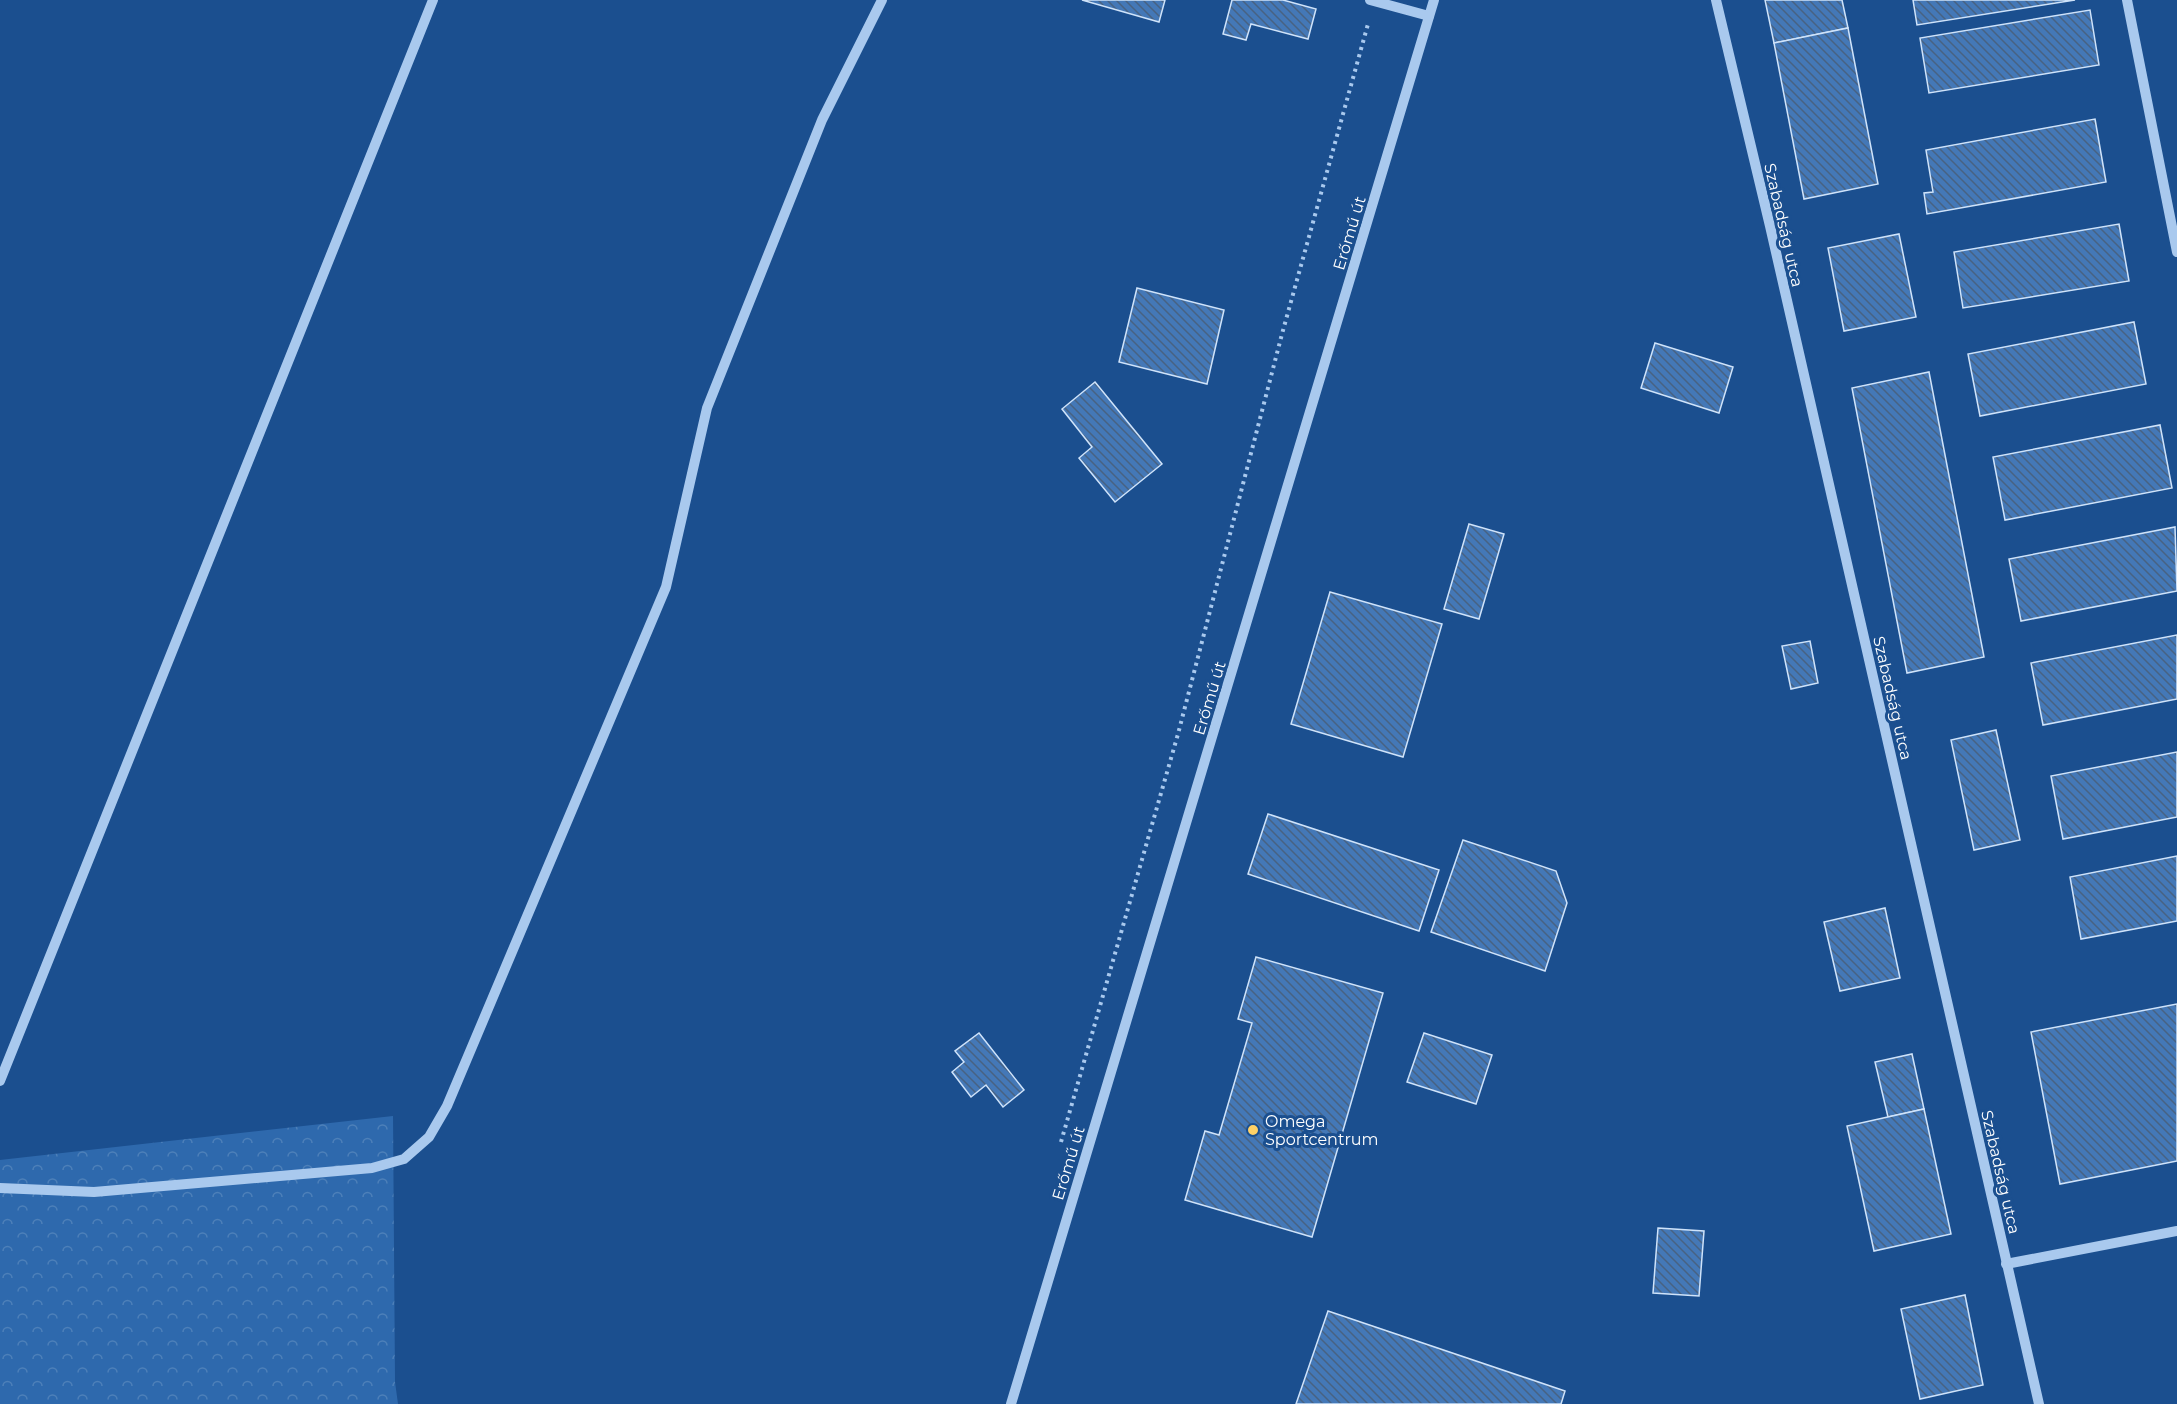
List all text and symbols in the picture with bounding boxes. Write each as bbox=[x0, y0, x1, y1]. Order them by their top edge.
street label: Szabadság utca bbox=[1760, 161, 1807, 289]
street label: Erőmű út bbox=[1329, 193, 1370, 272]
street label: Szabadság utca bbox=[1869, 634, 1916, 762]
street label: Erőmű út bbox=[1189, 658, 1230, 737]
street label: Szabadság utca bbox=[1977, 1108, 2024, 1236]
place label: Omega Sportcentrum bbox=[1265, 1112, 1379, 1149]
street label: Erőmű út bbox=[1048, 1123, 1089, 1202]
marker: Omega Sportcentrum bbox=[1246, 1123, 1260, 1137]

